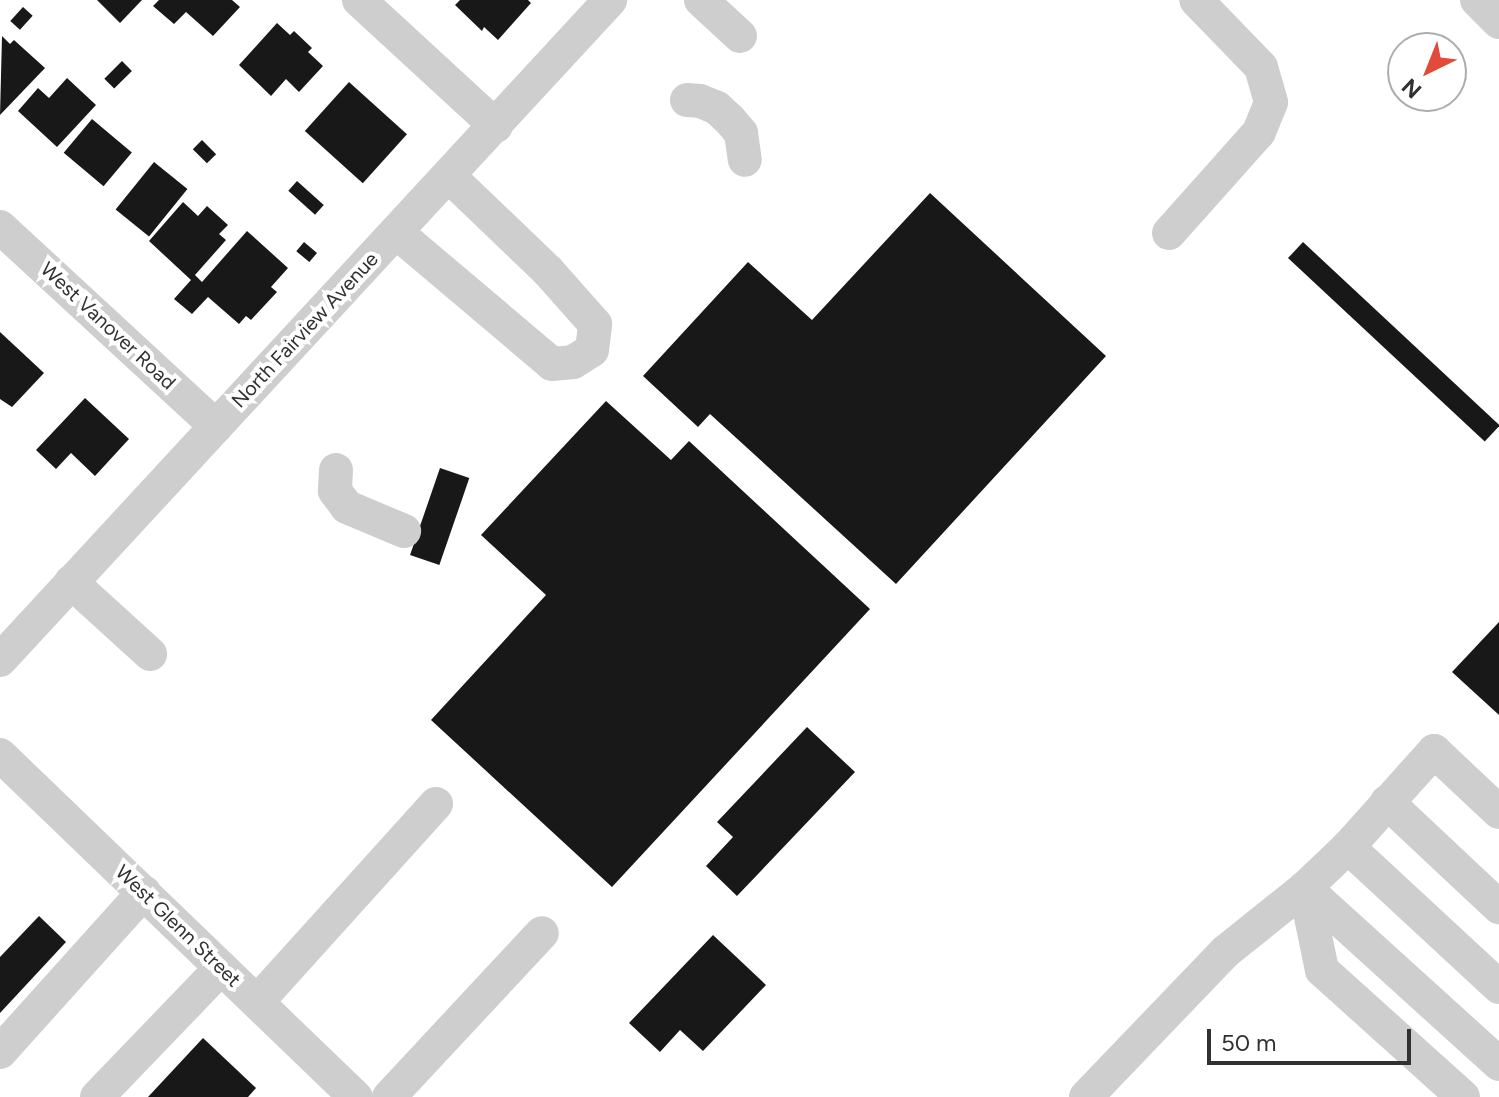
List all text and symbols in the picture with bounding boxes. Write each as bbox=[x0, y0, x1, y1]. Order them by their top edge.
north arrow bbox=[1387, 32, 1467, 112]
text: N bbox=[1396, 73, 1427, 104]
street label: North Fairview Avenue bbox=[227, 247, 383, 413]
street label: West Vanover Road bbox=[36, 257, 180, 395]
street label: West Glenn Street bbox=[110, 860, 246, 992]
scale bar bbox=[1211, 1013, 1415, 1063]
text: 50 m bbox=[1221, 1028, 1277, 1057]

